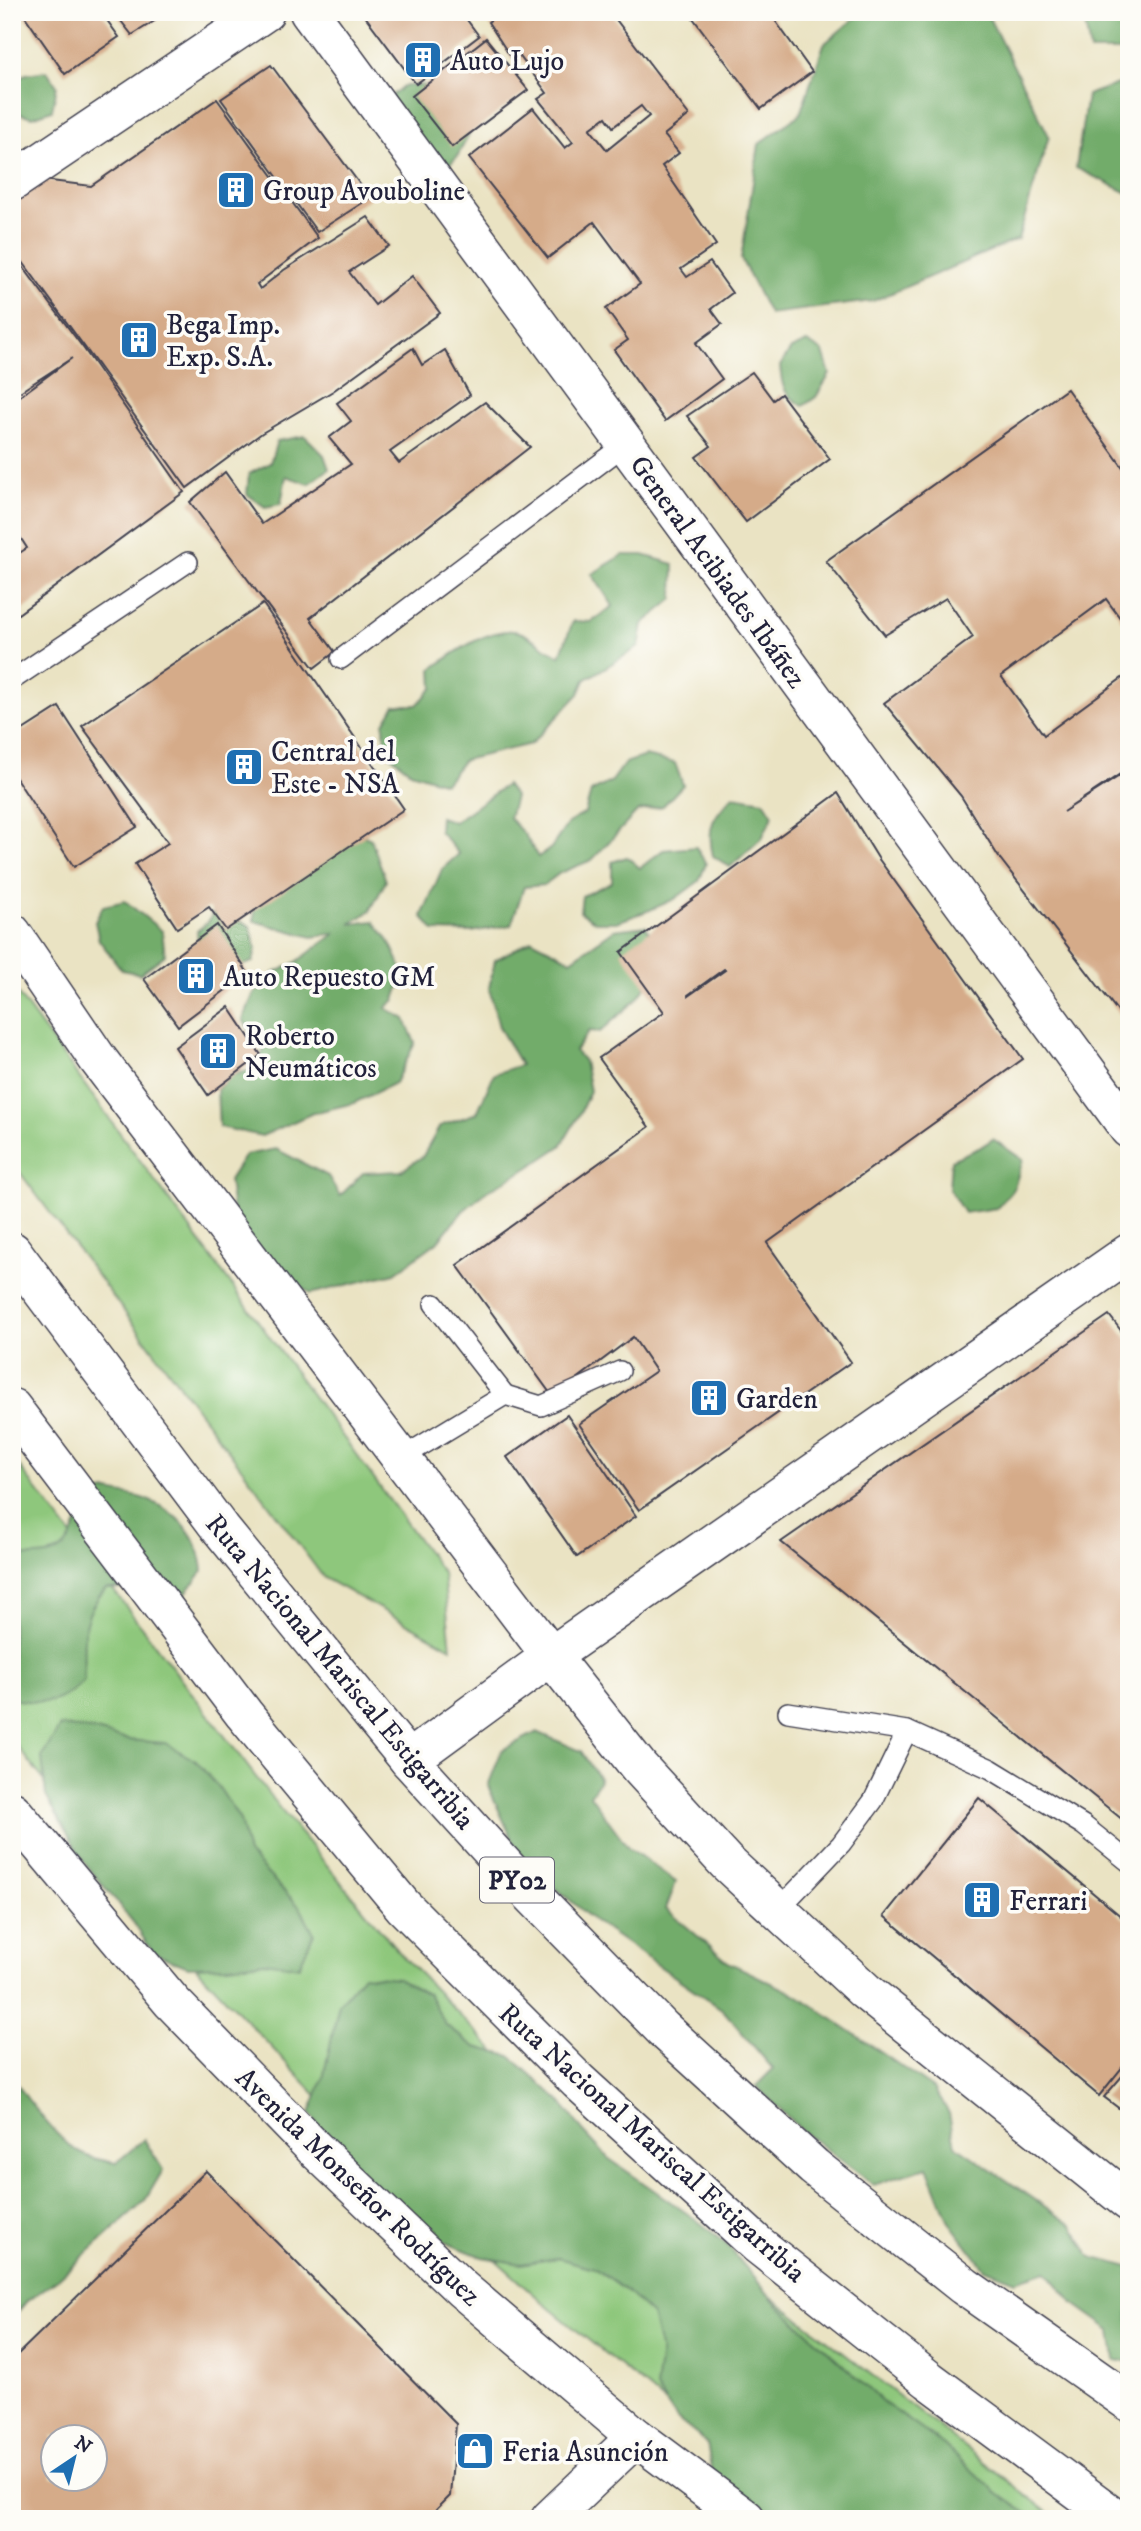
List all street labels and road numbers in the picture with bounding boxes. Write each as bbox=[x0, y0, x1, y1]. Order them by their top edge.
street label: General Acibiades Ibáñez bbox=[622, 449, 814, 695]
street label: Ruta Nacional Mariscal Estigarribia bbox=[198, 1507, 482, 1837]
road number: PY02 bbox=[480, 1857, 554, 1902]
street label: Ruta Nacional Mariscal Estigarribia bbox=[491, 1996, 813, 2290]
street label: Avenida Monseñor Rodríguez bbox=[228, 2060, 488, 2314]

